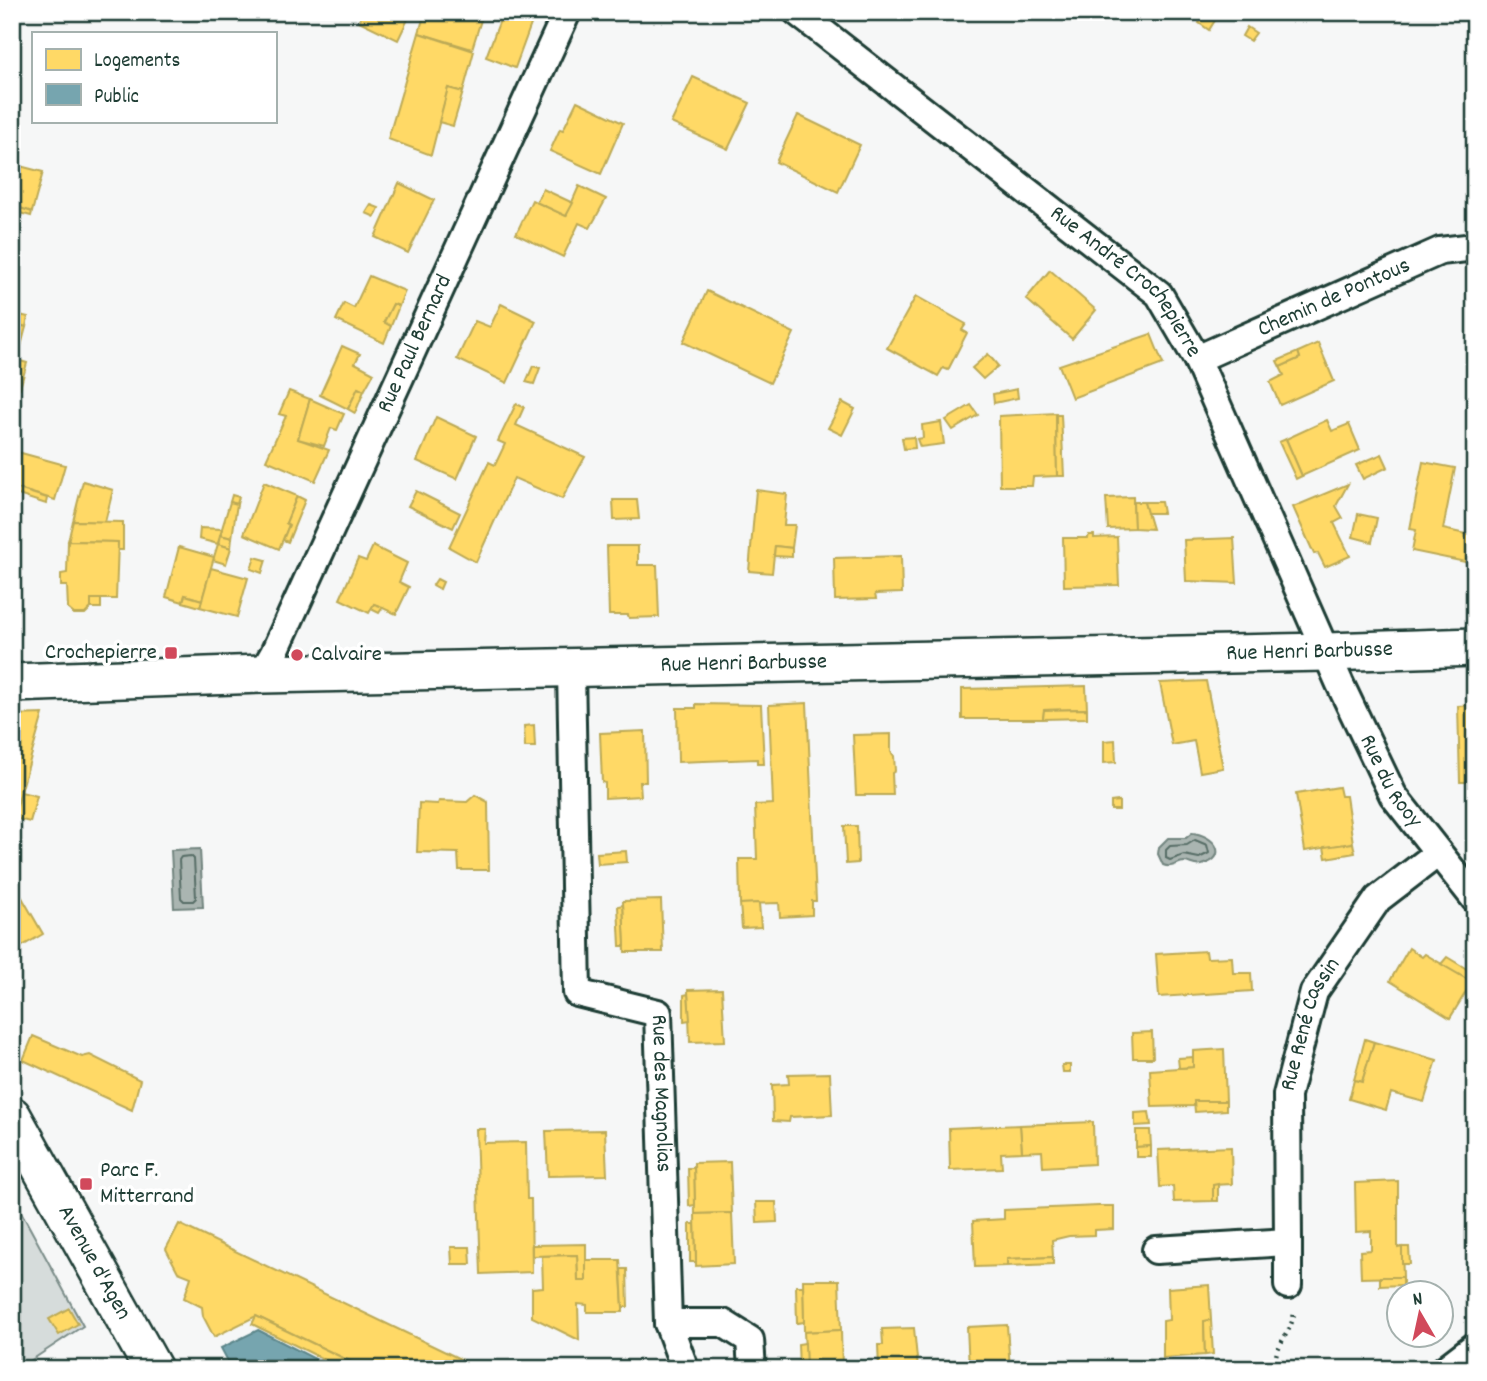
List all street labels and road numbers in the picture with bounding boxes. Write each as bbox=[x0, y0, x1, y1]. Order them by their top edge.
street label: Rue André Crochepierre bbox=[1042, 198, 1209, 364]
street label: Chemin de Pontous bbox=[1252, 250, 1416, 346]
street label: Rue Paul Bernard bbox=[369, 269, 461, 418]
street label: Rue Henri Barbusse bbox=[1226, 633, 1394, 671]
street label: Rue Henri Barbusse bbox=[660, 646, 827, 682]
street label: Rue du Rooy bbox=[1350, 729, 1430, 836]
street label: Rue René Cassin bbox=[1272, 951, 1349, 1095]
street label: Rue des Magnolias bbox=[642, 1014, 680, 1173]
street label: Avenue d'Agen bbox=[48, 1199, 139, 1326]

